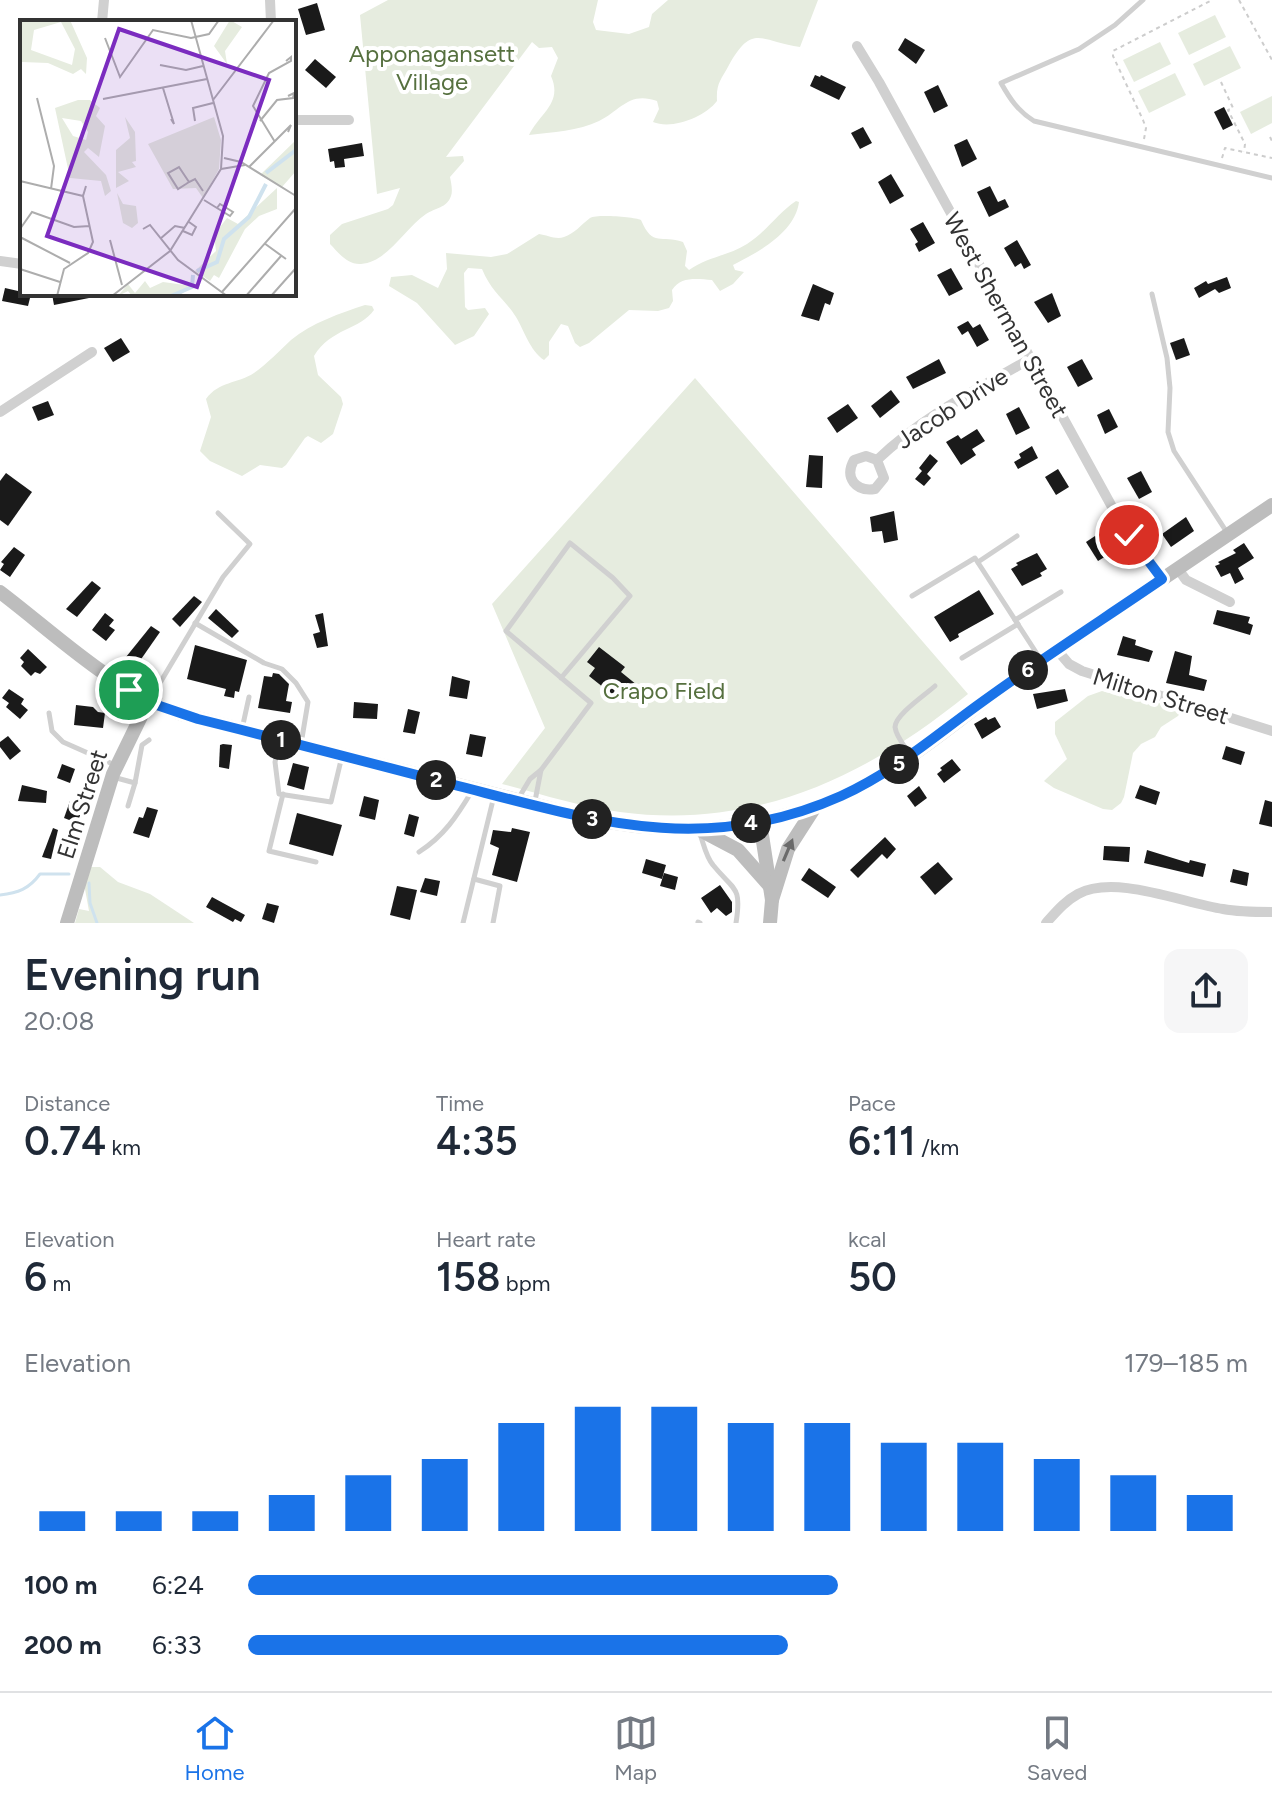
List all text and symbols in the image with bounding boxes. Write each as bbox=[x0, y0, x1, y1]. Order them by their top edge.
inset map bbox=[20, 20, 296, 296]
park label: Apponagansett Village bbox=[349, 39, 515, 96]
street label: West Sherman Street bbox=[938, 207, 1074, 423]
street label: Jacob Drive bbox=[891, 361, 1013, 455]
pin bbox=[1095, 501, 1163, 569]
icon: check bbox=[1107, 513, 1151, 557]
pin: 6 bbox=[1008, 650, 1048, 690]
pin bbox=[95, 656, 163, 724]
text: 6 bbox=[1022, 656, 1034, 683]
street label: Milton Street bbox=[1090, 662, 1232, 730]
icon: arrive bbox=[107, 668, 151, 712]
park label: Crapo Field bbox=[603, 676, 725, 705]
pin: 1 bbox=[261, 720, 301, 760]
text: 1 bbox=[276, 726, 286, 753]
pin: 5 bbox=[879, 744, 919, 784]
street label: Elm Street bbox=[51, 746, 113, 862]
text: 5 bbox=[893, 750, 905, 777]
pin: 2 bbox=[416, 760, 456, 800]
text: 2 bbox=[430, 766, 442, 793]
pin: 3 bbox=[572, 799, 612, 839]
pin: 4 bbox=[731, 803, 771, 843]
text: 3 bbox=[586, 805, 598, 832]
text: 4 bbox=[744, 809, 758, 836]
one-way arrow bbox=[782, 839, 795, 862]
text: Evening run bbox=[24, 948, 261, 1001]
button: share bbox=[1164, 949, 1248, 1033]
text: 20:08 bbox=[24, 1005, 94, 1037]
text: Distance bbox=[24, 1090, 110, 1117]
text: Time bbox=[436, 1090, 484, 1117]
text: Pace bbox=[848, 1090, 896, 1117]
text: 0.74 bbox=[24, 1117, 106, 1165]
text: 4:35 bbox=[436, 1117, 518, 1165]
text: 6:11 bbox=[848, 1117, 916, 1165]
text: km bbox=[106, 1134, 141, 1161]
text: /km bbox=[916, 1134, 959, 1161]
text: Elevation bbox=[24, 1226, 114, 1253]
text: Heart rate bbox=[436, 1226, 536, 1253]
text: kcal bbox=[848, 1226, 886, 1253]
text: 6 bbox=[24, 1253, 47, 1301]
text: 158 bbox=[436, 1253, 500, 1301]
text: 50 bbox=[848, 1253, 897, 1301]
text: m bbox=[47, 1270, 71, 1297]
text: bpm bbox=[500, 1270, 550, 1297]
text: Elevation bbox=[24, 1347, 131, 1379]
text: 179–185 m bbox=[1124, 1347, 1248, 1379]
text: 100 m bbox=[24, 1569, 98, 1601]
text: 6:24 bbox=[152, 1569, 204, 1601]
text: 200 m bbox=[24, 1629, 102, 1661]
text: 6:33 bbox=[152, 1629, 202, 1661]
tab: Home bbox=[185, 1711, 245, 1786]
tab: Map bbox=[614, 1711, 658, 1786]
tab: Saved bbox=[1027, 1711, 1087, 1786]

